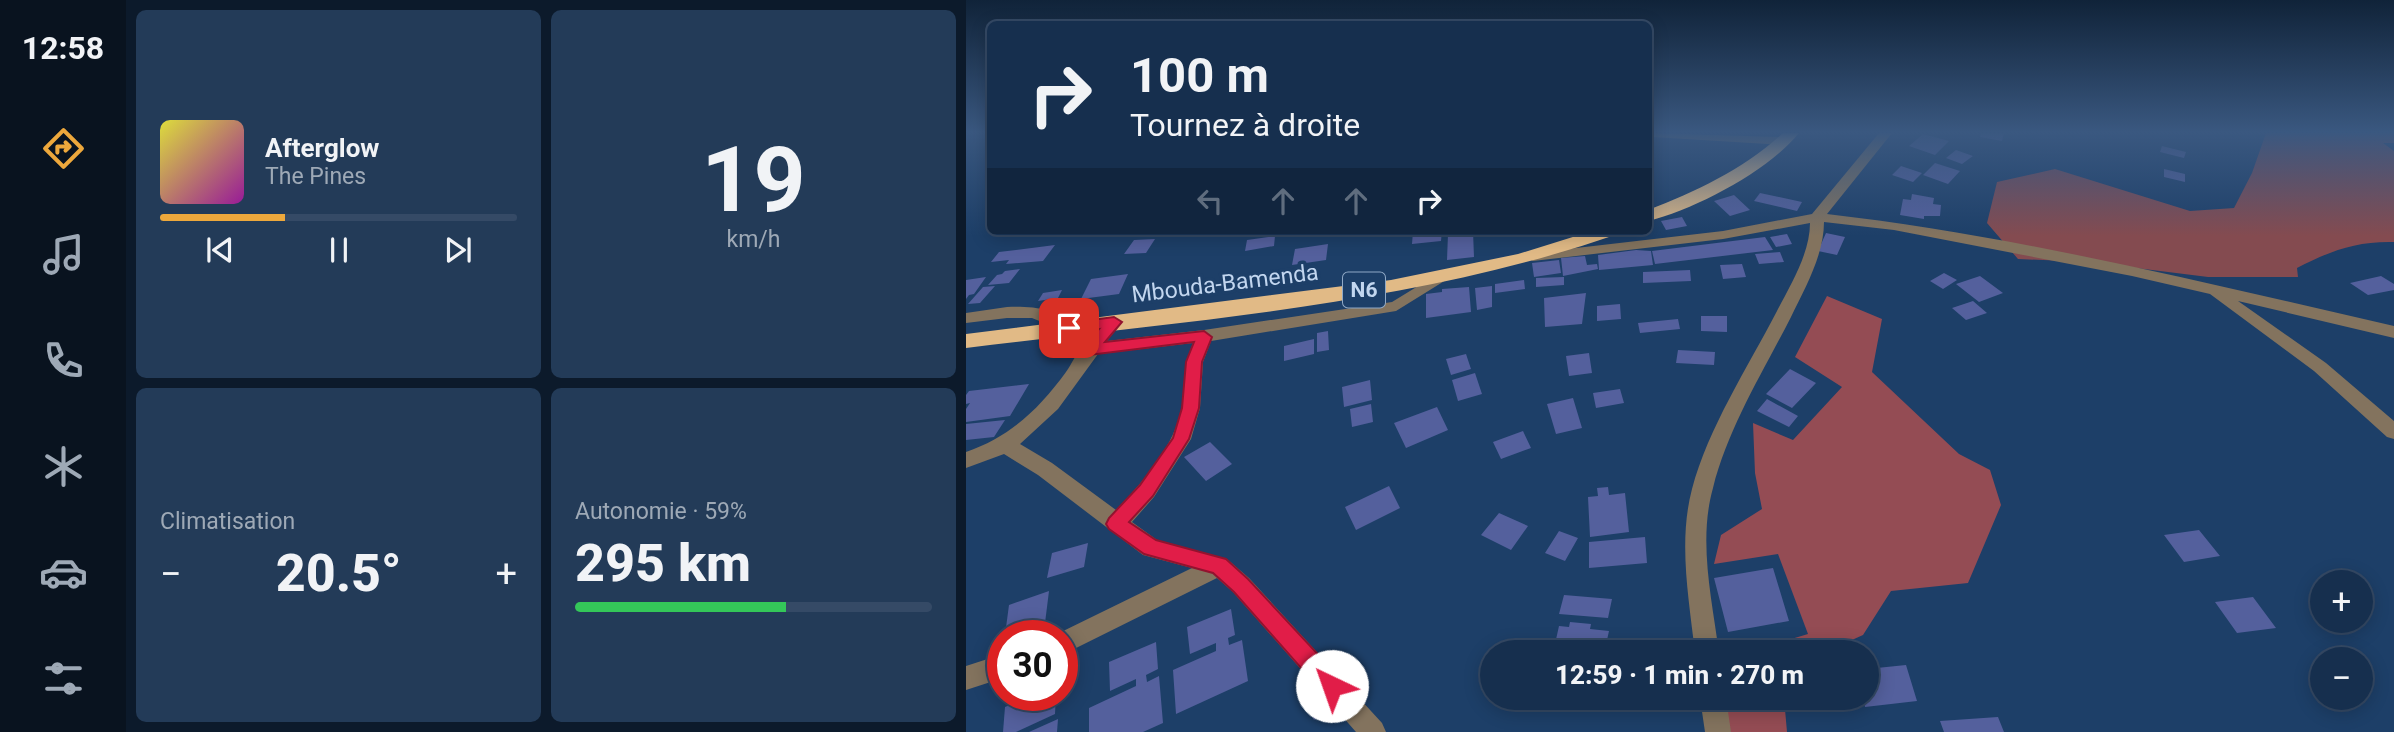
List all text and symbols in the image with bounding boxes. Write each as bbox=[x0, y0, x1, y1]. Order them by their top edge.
text: 12:58 bbox=[22, 29, 104, 67]
text: 100 m bbox=[1130, 47, 1269, 104]
icon: right bbox=[1015, 49, 1106, 140]
text: Tournez à droite bbox=[1130, 106, 1360, 144]
icon: directions bbox=[39, 124, 88, 173]
text: 19 bbox=[701, 127, 806, 233]
text: Afterglow bbox=[265, 133, 379, 163]
text: The Pines bbox=[265, 163, 366, 190]
icon: left bbox=[1191, 182, 1229, 220]
icon: ahead bbox=[1264, 182, 1302, 220]
icon: ahead bbox=[1337, 182, 1375, 220]
icon: right bbox=[1410, 182, 1448, 220]
text: km/h bbox=[727, 226, 781, 253]
icon: music bbox=[39, 230, 88, 279]
icon: previous bbox=[201, 231, 239, 269]
icon: pause bbox=[320, 231, 358, 269]
icon: next bbox=[439, 231, 477, 269]
street label: Mbouda-Bamenda bbox=[1130, 259, 1320, 308]
road number: N6 bbox=[1343, 272, 1385, 308]
pin bbox=[1039, 298, 1099, 358]
icon: arrive bbox=[1050, 309, 1088, 347]
icon: phone bbox=[39, 336, 88, 385]
icon: climate bbox=[39, 442, 88, 491]
text: Autonomie · 59% bbox=[575, 498, 747, 525]
text: Climatisation bbox=[160, 508, 295, 535]
text: 295 km bbox=[575, 533, 751, 594]
text: 20.5° bbox=[276, 543, 402, 604]
icon: car bbox=[39, 548, 88, 597]
text: − bbox=[160, 552, 182, 596]
text: + bbox=[495, 552, 517, 596]
map controls bbox=[2310, 570, 2373, 710]
button: + bbox=[2310, 570, 2373, 633]
speed limit sign: 30 bbox=[987, 620, 1078, 711]
button: − bbox=[2310, 647, 2373, 710]
position arrow bbox=[1295, 649, 1369, 723]
icon: filters bbox=[39, 654, 88, 703]
text: 12:59 · 1 min · 270 m bbox=[1555, 660, 1804, 690]

